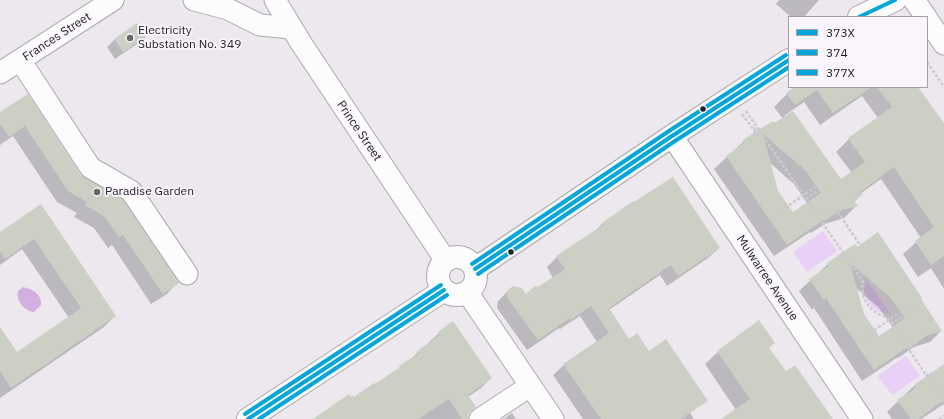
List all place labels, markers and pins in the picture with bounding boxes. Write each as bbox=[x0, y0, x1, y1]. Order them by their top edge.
place label: Electricity Substation No. 349 bbox=[138, 24, 241, 52]
marker: Electricity Substation No. 349 bbox=[125, 33, 135, 43]
unlabelled marker bbox=[698, 104, 708, 114]
place label: Paradise Garden bbox=[105, 185, 194, 199]
marker: Paradise Garden bbox=[92, 187, 102, 197]
unlabelled marker bbox=[506, 247, 516, 257]

